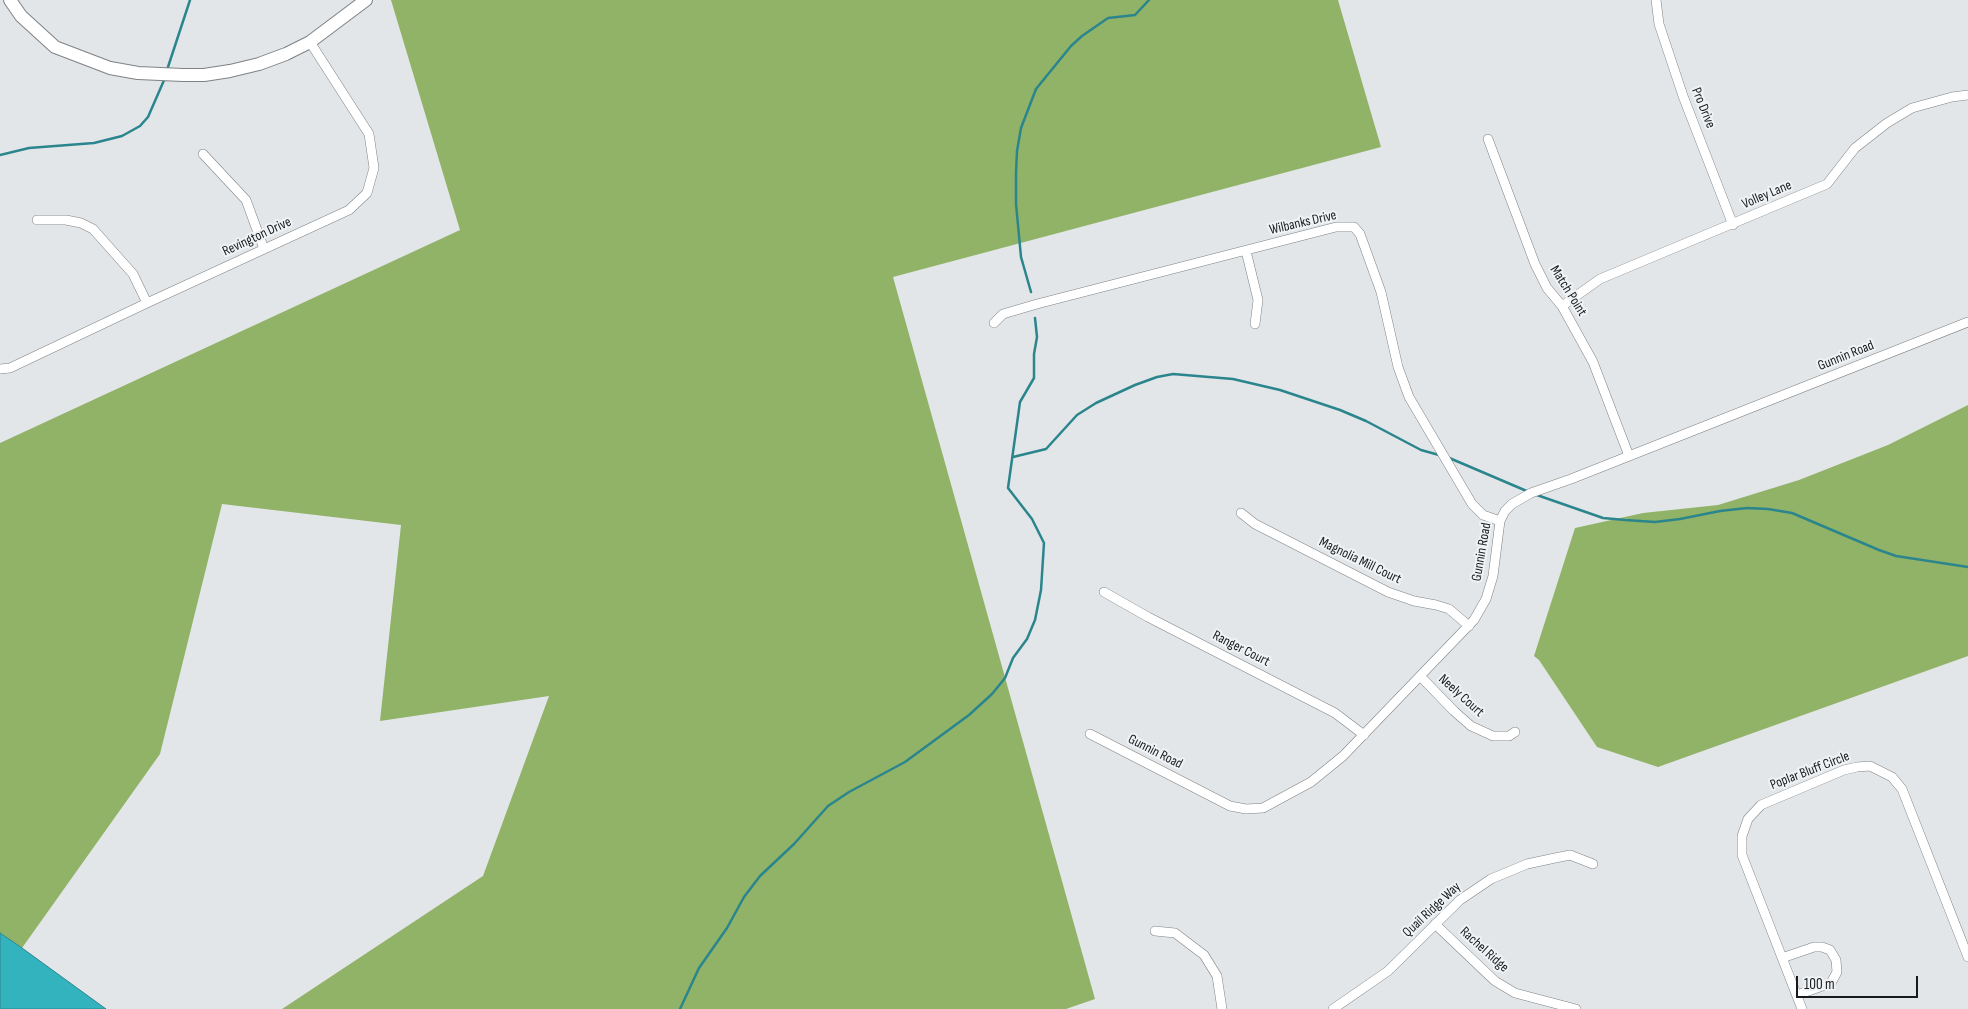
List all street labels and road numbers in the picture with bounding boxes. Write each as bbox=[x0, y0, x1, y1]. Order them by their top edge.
street label: Pro Drive bbox=[1687, 85, 1719, 131]
street label: Volley Lane bbox=[1740, 177, 1794, 213]
street label: Wilbanks Drive bbox=[1268, 207, 1338, 239]
street label: Revington Drive bbox=[220, 214, 294, 260]
street label: Match Point bbox=[1546, 263, 1590, 319]
street label: Gunnin Road bbox=[1816, 337, 1876, 375]
street label: Gunnin Road bbox=[1469, 521, 1495, 583]
street label: Magnolia Mill Court bbox=[1316, 534, 1404, 588]
street label: Ranger Court bbox=[1210, 627, 1272, 671]
street label: Neely Court bbox=[1435, 671, 1487, 721]
street label: Gunnin Road bbox=[1125, 731, 1185, 773]
street label: Poplar Bluff Circle bbox=[1768, 748, 1852, 794]
street label: Quail Ridge Way bbox=[1399, 879, 1465, 941]
street label: Rachel Ridge bbox=[1456, 924, 1512, 976]

